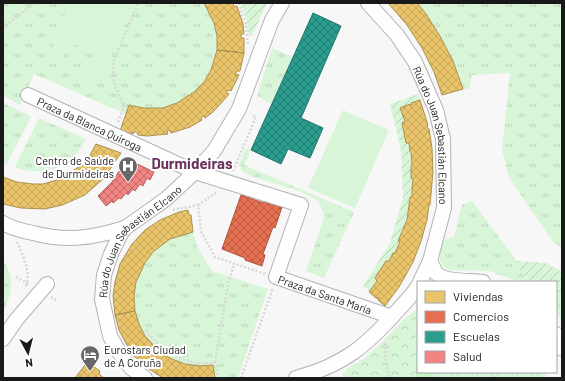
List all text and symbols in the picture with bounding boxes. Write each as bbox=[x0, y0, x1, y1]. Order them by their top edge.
street label: Rúa do Juan Sebastián Elcano bbox=[411, 64, 450, 205]
street label: Praza da Blanca Quiroga bbox=[35, 94, 144, 153]
place label: Centro de Saúde de Durmideiras bbox=[36, 154, 114, 180]
district label: Durmideiras bbox=[151, 154, 233, 172]
hospital icon: Centro de Saúde de Durmideiras bbox=[117, 155, 139, 183]
street label: Rúa do Juan Sebastián Elcano bbox=[96, 182, 184, 298]
street label: Praza da Santa María bbox=[277, 272, 373, 316]
legend bbox=[417, 281, 557, 373]
text: Viviendas bbox=[453, 289, 503, 303]
text: Comercios bbox=[453, 309, 509, 323]
text: Escuelas bbox=[453, 329, 500, 343]
north arrow bbox=[8, 333, 48, 373]
place label: Eurostars Ciudad de A Coruña bbox=[104, 343, 186, 369]
hotel icon: Eurostars Ciudad de A Coruña bbox=[79, 344, 101, 372]
text: Salud bbox=[453, 349, 482, 363]
text: N bbox=[25, 357, 34, 370]

